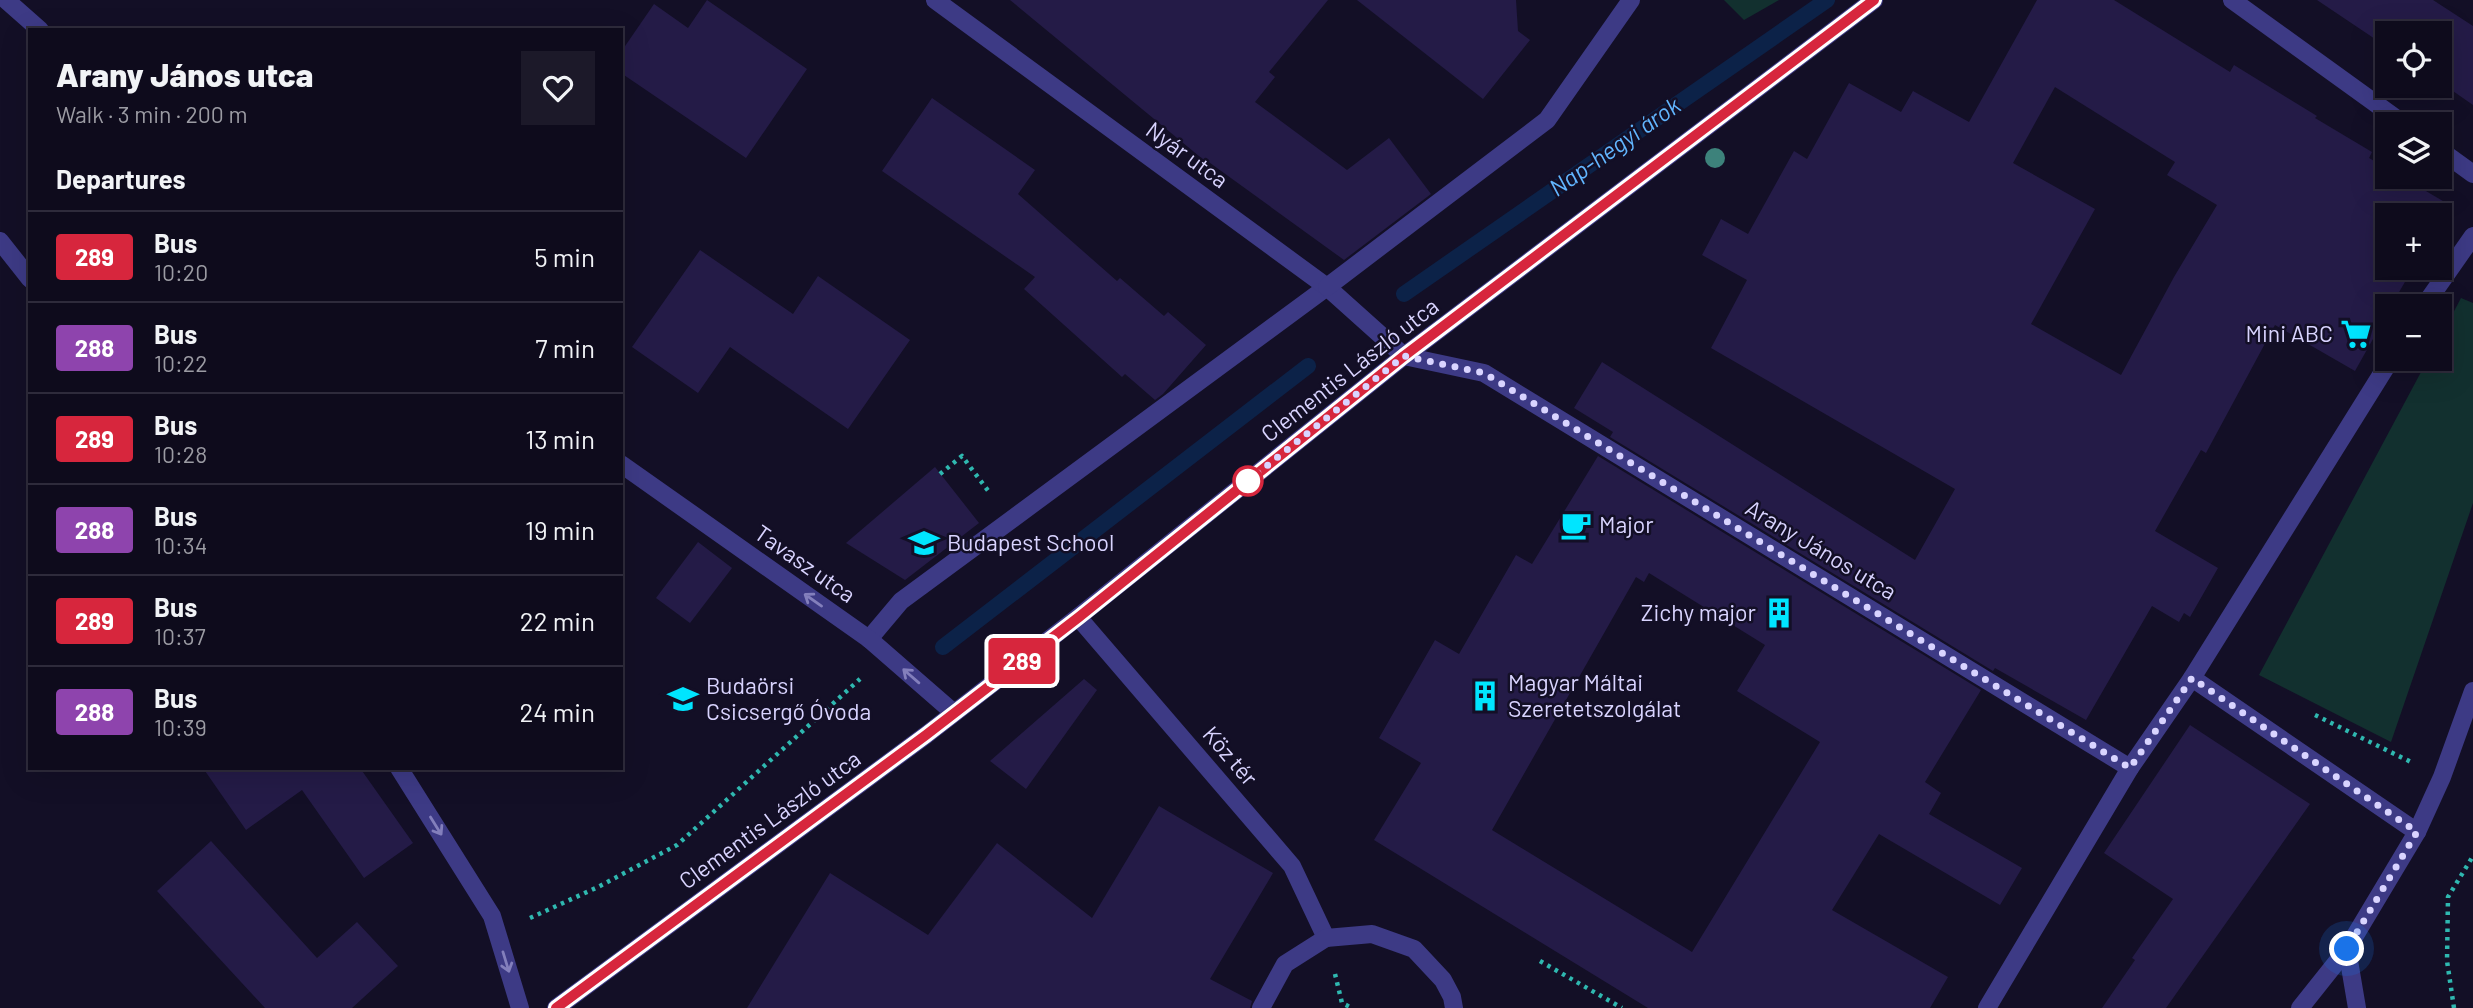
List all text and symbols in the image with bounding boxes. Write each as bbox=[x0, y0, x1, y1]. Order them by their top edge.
map controls bbox=[2375, 21, 2452, 371]
button: locate bbox=[2375, 21, 2452, 98]
button: heart bbox=[521, 51, 595, 125]
text: Arany János utca bbox=[56, 54, 313, 94]
water label: Nap-hegyi árok bbox=[1543, 90, 1686, 202]
text: Walk · 3 min · 200 m bbox=[56, 100, 247, 128]
button: layers bbox=[2375, 112, 2452, 189]
street label: Nyár utca bbox=[1141, 115, 1234, 193]
text: Departures bbox=[56, 163, 186, 194]
button: + bbox=[2375, 203, 2452, 280]
text: Bus bbox=[154, 227, 197, 258]
text: 5 min bbox=[534, 241, 595, 272]
text: 289 bbox=[75, 242, 114, 271]
text: 10:20 bbox=[154, 258, 208, 286]
street label: Clementis László utca bbox=[1255, 291, 1444, 447]
button: − bbox=[2375, 294, 2452, 371]
supermarket icon: Mini ABC bbox=[2339, 317, 2373, 351]
text: Bus bbox=[154, 318, 197, 349]
place label: Mini ABC bbox=[2246, 319, 2333, 347]
text: 7 min bbox=[535, 332, 595, 363]
text: 288 bbox=[75, 333, 114, 362]
text: 10:22 bbox=[154, 349, 208, 377]
text: Bus bbox=[154, 409, 197, 440]
text: 13 min bbox=[525, 423, 595, 454]
text: 289 bbox=[75, 424, 114, 453]
text: 10:28 bbox=[154, 440, 207, 468]
unlabelled marker bbox=[1233, 466, 1263, 496]
street label: Arany János utca bbox=[1741, 493, 1902, 605]
text: Bus bbox=[154, 500, 197, 531]
cafe icon: Major bbox=[1559, 508, 1593, 542]
place label: Major bbox=[1599, 510, 1654, 538]
text: 19 min bbox=[525, 514, 595, 545]
text: 288 bbox=[75, 515, 114, 544]
street label: Tavasz utca bbox=[750, 518, 861, 608]
school or university icon: Budapest School bbox=[907, 526, 941, 560]
place label: Budapest School bbox=[947, 528, 1114, 556]
text: 10:34 bbox=[154, 531, 207, 559]
text: Bus bbox=[154, 591, 197, 622]
one-way arrow bbox=[804, 593, 823, 607]
building icon: Zichy major bbox=[1762, 596, 1796, 630]
place label: Zichy major bbox=[1641, 598, 1757, 626]
text: 22 min bbox=[520, 605, 595, 636]
text: 289 bbox=[75, 606, 114, 635]
text: 10:37 bbox=[154, 622, 206, 650]
line badge: 289 bbox=[982, 638, 1062, 684]
text: 289 bbox=[1002, 646, 1042, 675]
one-way arrow bbox=[903, 668, 921, 684]
place label: Magyar Máltai Szeretetszolgálat bbox=[1508, 668, 1681, 722]
place label: Budaörsi Csicsergő Óvoda bbox=[706, 671, 871, 725]
building icon: Magyar Máltai Szeretetszolgálat bbox=[1468, 679, 1502, 713]
text: Bus bbox=[154, 682, 197, 713]
school or university icon: Budaörsi Csicsergő Óvoda bbox=[666, 682, 700, 716]
text: 24 min bbox=[519, 696, 595, 727]
text: 288 bbox=[75, 697, 114, 726]
text: 10:39 bbox=[154, 713, 207, 741]
street label: Köz tér bbox=[1197, 720, 1265, 791]
street label: Clementis László utca bbox=[673, 744, 866, 894]
one-way arrow bbox=[428, 816, 443, 835]
your location bbox=[2329, 931, 2364, 966]
one-way arrow bbox=[500, 951, 513, 973]

